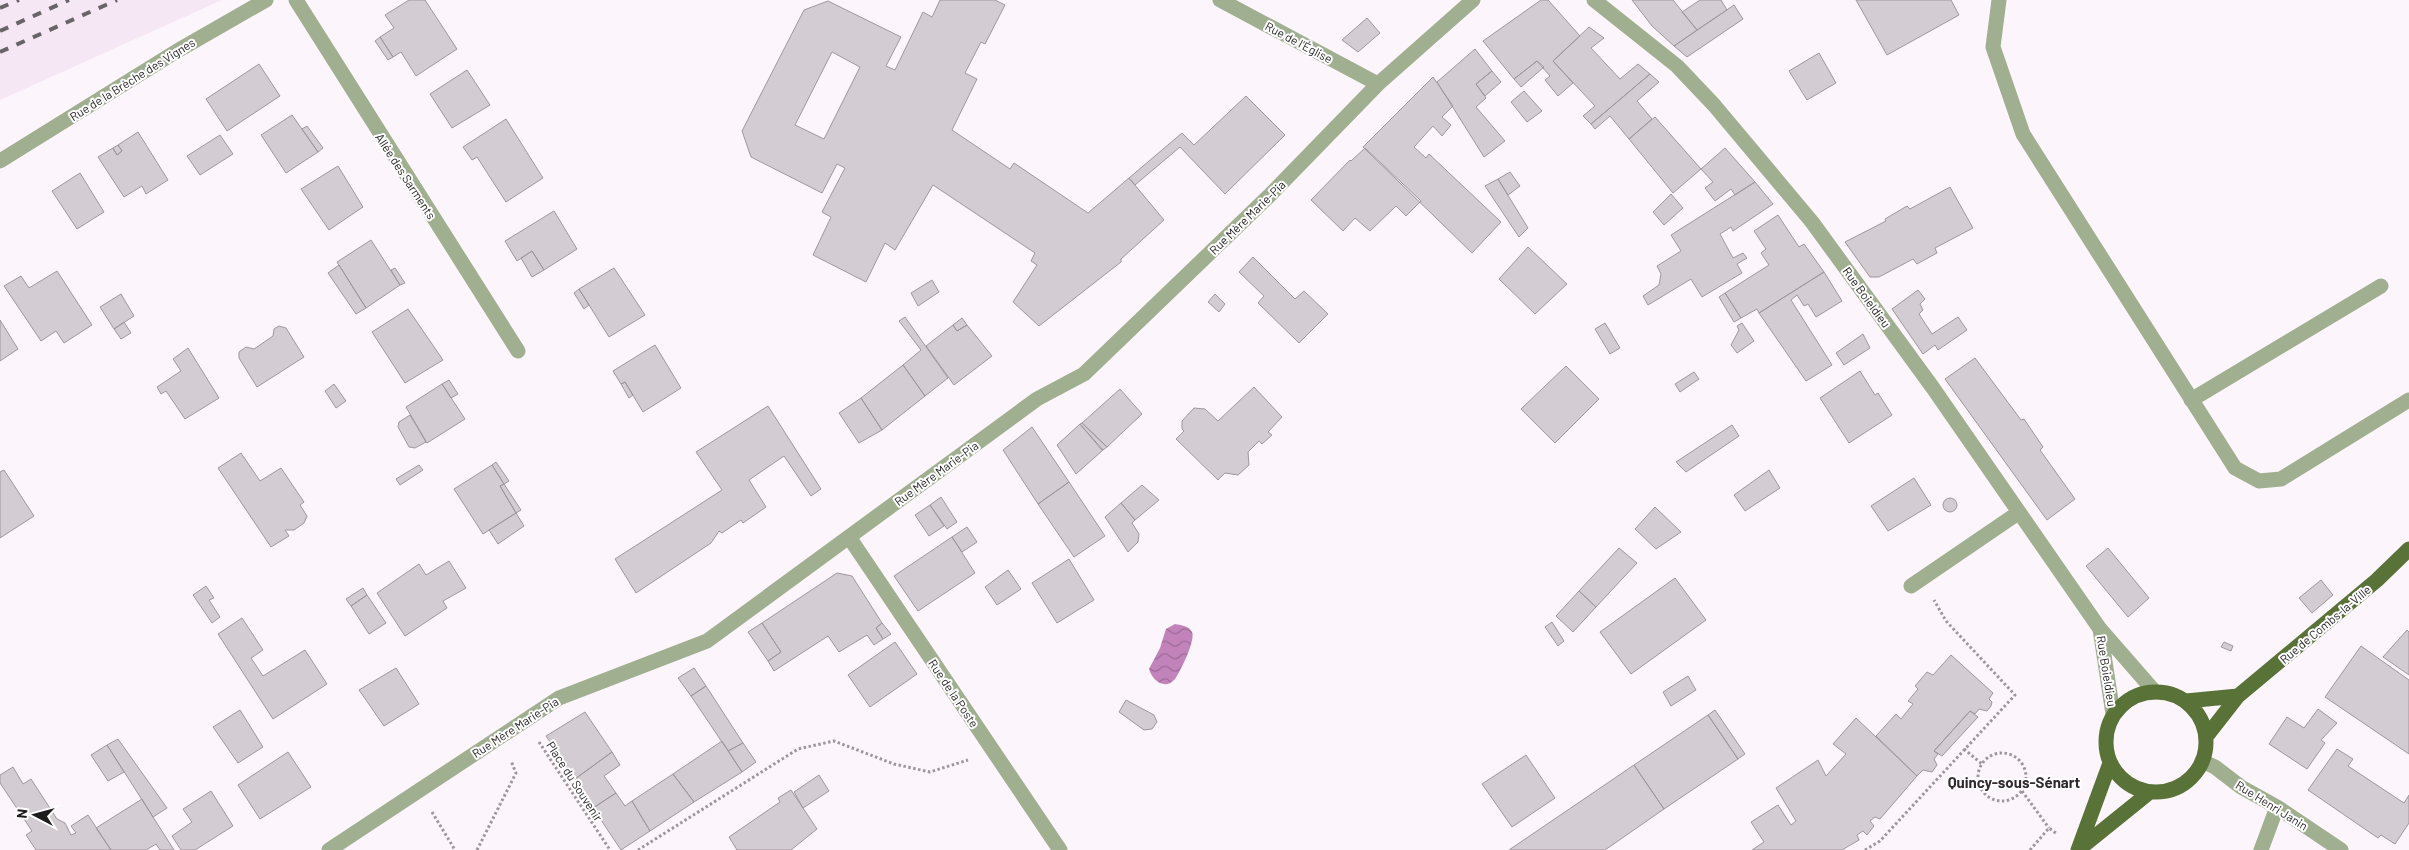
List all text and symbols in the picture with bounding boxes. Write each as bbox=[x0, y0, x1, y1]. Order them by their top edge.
street label: Rue de l'Église bbox=[1263, 18, 1335, 66]
street label: Rue de la Brèche des Vignes bbox=[67, 35, 197, 123]
street label: Allée des Sarments bbox=[373, 131, 439, 222]
street label: Rue Mère Marie-Pia bbox=[1206, 177, 1288, 257]
street label: Rue Boieldieu bbox=[1840, 264, 1894, 330]
street label: Rue Mère Marie-Pia bbox=[891, 438, 981, 508]
street label: Rue de Combs-la-Ville bbox=[2277, 582, 2373, 666]
street label: Rue Boieldieu bbox=[2095, 635, 2119, 707]
street label: Rue de la Poste bbox=[926, 656, 982, 730]
street label: Rue Mère Marie-Pia bbox=[469, 694, 561, 760]
street label: Place du Souvenir bbox=[544, 739, 606, 824]
district label: Quincy-sous-Sénart bbox=[1948, 773, 2081, 791]
street label: Rue Henri Janin bbox=[2233, 777, 2311, 833]
north arrow bbox=[10, 790, 60, 840]
text: N bbox=[13, 808, 31, 819]

